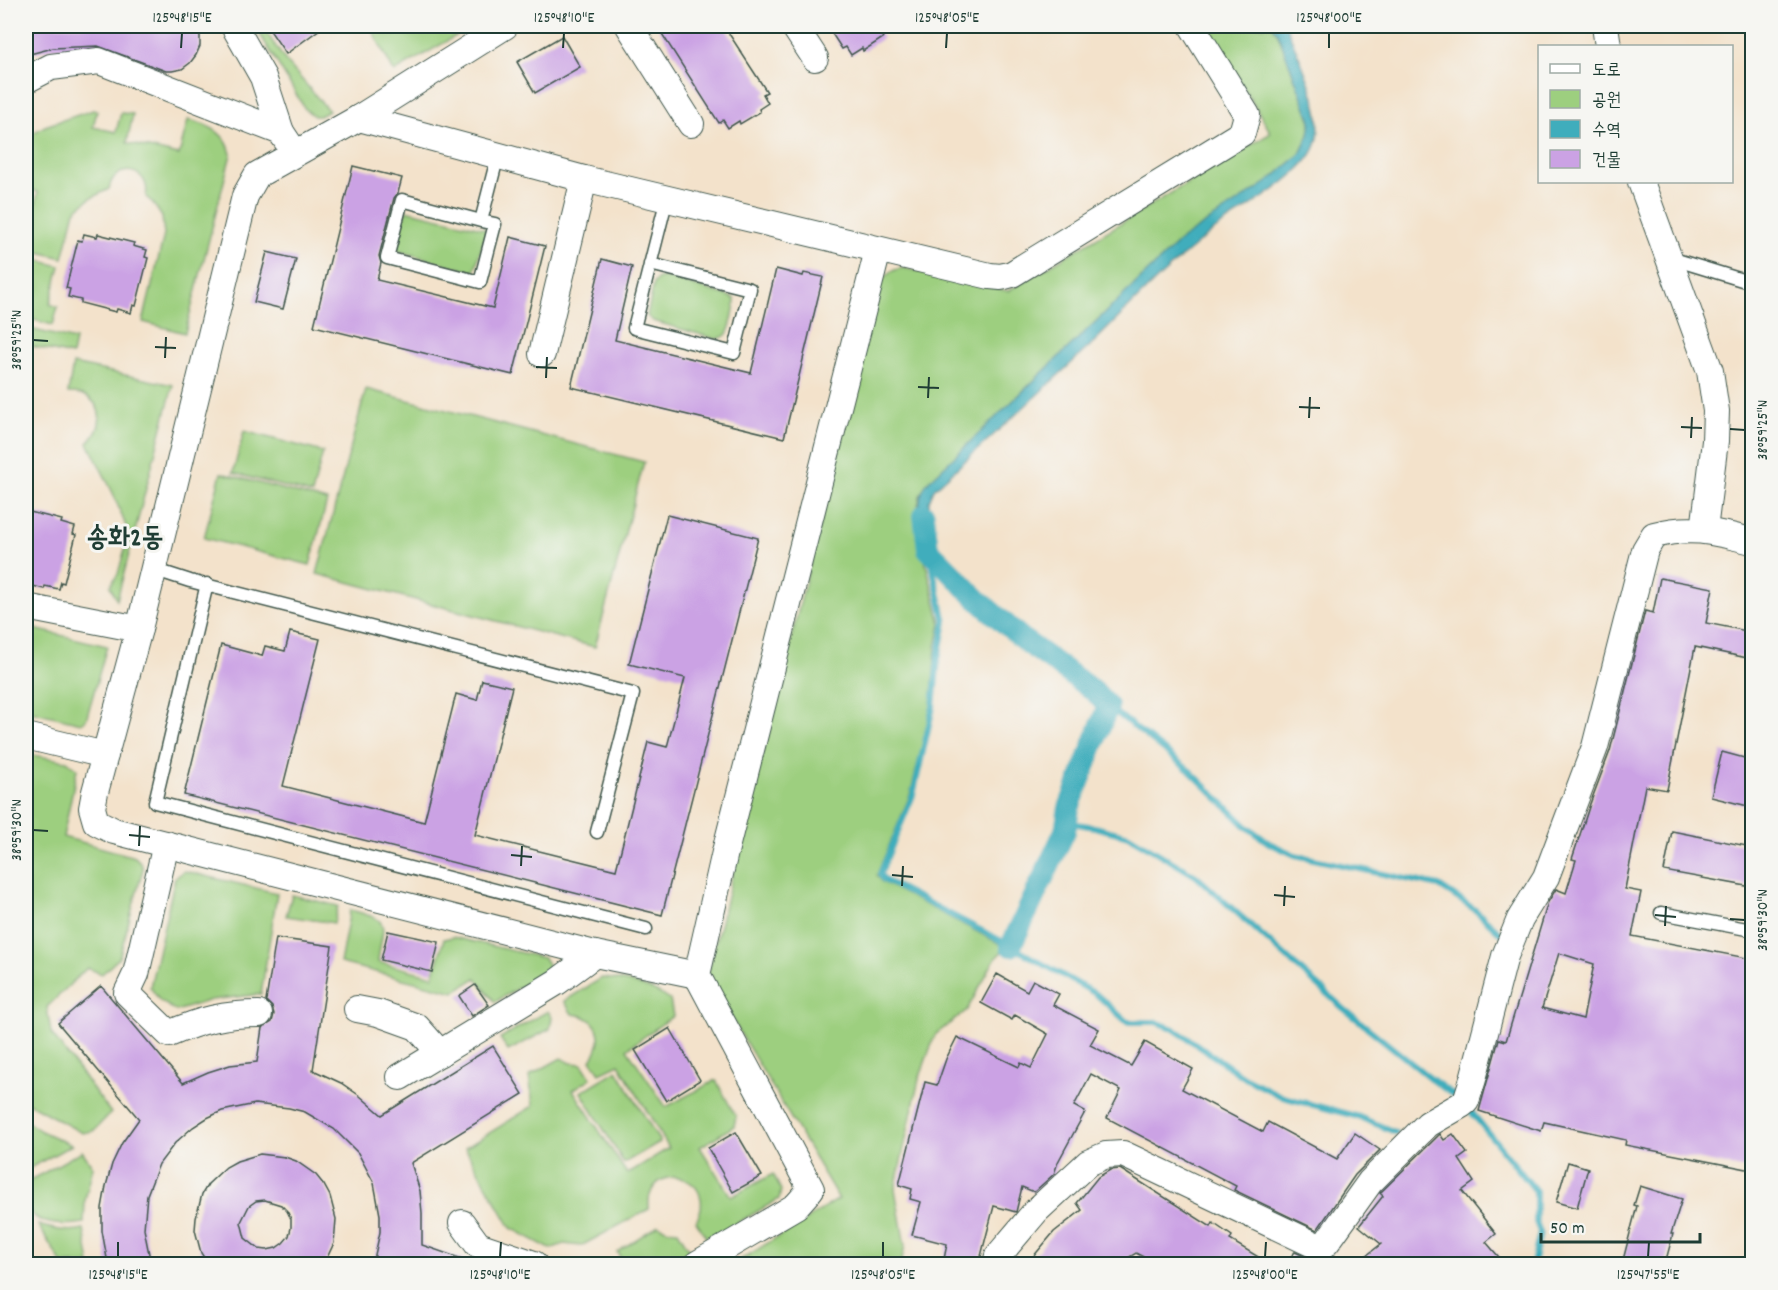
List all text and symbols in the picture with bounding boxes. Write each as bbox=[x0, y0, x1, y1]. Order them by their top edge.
text: 125°48'15"E bbox=[152, 8, 212, 30]
text: 125°48'10"E bbox=[534, 8, 594, 30]
text: 125°48'05"E bbox=[915, 8, 979, 30]
text: 125°48'00"E bbox=[1296, 8, 1362, 30]
legend bbox=[1538, 45, 1733, 183]
text: 도로 bbox=[1592, 59, 1621, 84]
text: 공원 bbox=[1592, 89, 1621, 114]
text: 수역 bbox=[1592, 119, 1621, 144]
text: 건물 bbox=[1592, 149, 1621, 174]
text: 38°59'25"N bbox=[7, 310, 29, 370]
text: 38°59'25"N bbox=[1753, 400, 1775, 460]
district label: 송화2동 bbox=[87, 520, 163, 559]
text: 38°59'30"N bbox=[7, 799, 29, 861]
text: 38°59'30"N bbox=[1753, 889, 1775, 951]
scale bar bbox=[1541, 1206, 1700, 1244]
text: 50 m bbox=[1550, 1217, 1585, 1242]
text: 125°48'15"E bbox=[88, 1265, 148, 1287]
text: 125°48'10"E bbox=[470, 1265, 530, 1287]
text: 125°48'05"E bbox=[851, 1265, 915, 1287]
text: 125°48'00"E bbox=[1232, 1265, 1298, 1287]
text: 125°47'55"E bbox=[1617, 1265, 1679, 1287]

